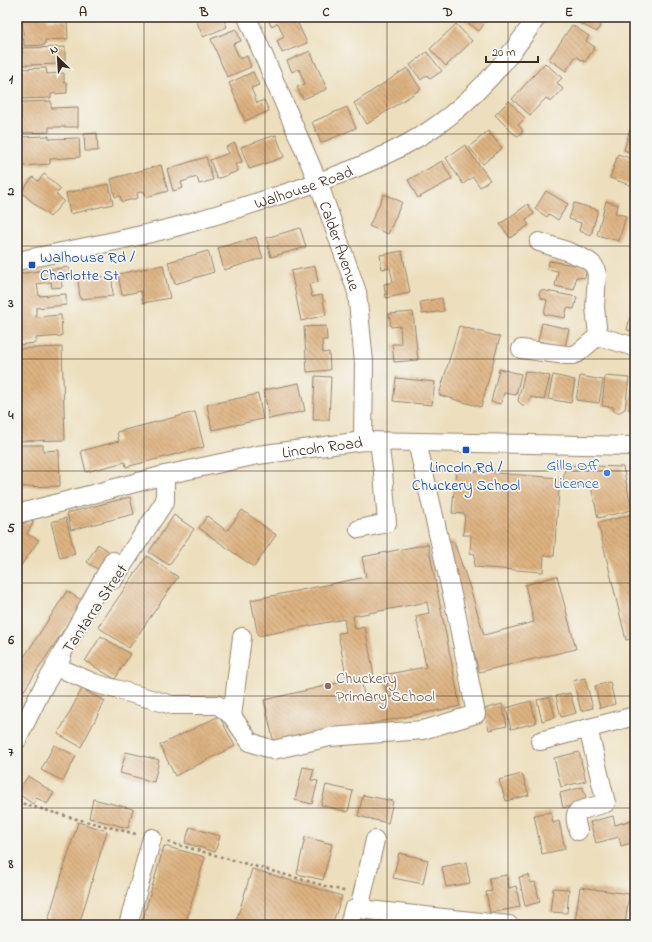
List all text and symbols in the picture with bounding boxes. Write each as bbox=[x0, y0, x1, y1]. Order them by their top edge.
text: A bbox=[79, 3, 87, 22]
text: B bbox=[199, 3, 209, 22]
text: C bbox=[322, 3, 330, 22]
text: D bbox=[442, 3, 453, 22]
text: E bbox=[565, 3, 573, 22]
north arrow bbox=[38, 38, 78, 78]
scale bar bbox=[486, 38, 538, 64]
text: N bbox=[47, 41, 61, 59]
text: 20 m bbox=[492, 44, 515, 62]
text: 1 bbox=[9, 70, 14, 89]
street label: Walhouse Road bbox=[251, 160, 357, 216]
text: 2 bbox=[7, 182, 15, 201]
street label: Calder Avenue bbox=[312, 198, 366, 295]
place label: Walhouse Rd / Charlotte St bbox=[40, 246, 135, 288]
marker: Walhouse Rd / Charlotte St bbox=[27, 260, 37, 270]
text: 3 bbox=[7, 294, 14, 313]
text: 4 bbox=[7, 406, 14, 425]
street label: Lincoln Road bbox=[281, 431, 364, 466]
marker: Lincoln Rd / Chuckery School bbox=[461, 445, 471, 455]
place label: Gills Off Licence bbox=[547, 454, 600, 496]
place label: Lincoln Rd / Chuckery School bbox=[412, 456, 521, 498]
marker: Gills Off Licence bbox=[602, 468, 612, 478]
text: 5 bbox=[7, 519, 15, 538]
street label: Tantarra Street bbox=[57, 559, 135, 658]
text: 6 bbox=[7, 631, 14, 650]
place label: Chuckery Primary School bbox=[336, 667, 435, 709]
marker: Chuckery Primary School bbox=[323, 681, 333, 691]
text: 7 bbox=[8, 743, 14, 762]
text: 8 bbox=[8, 855, 14, 874]

